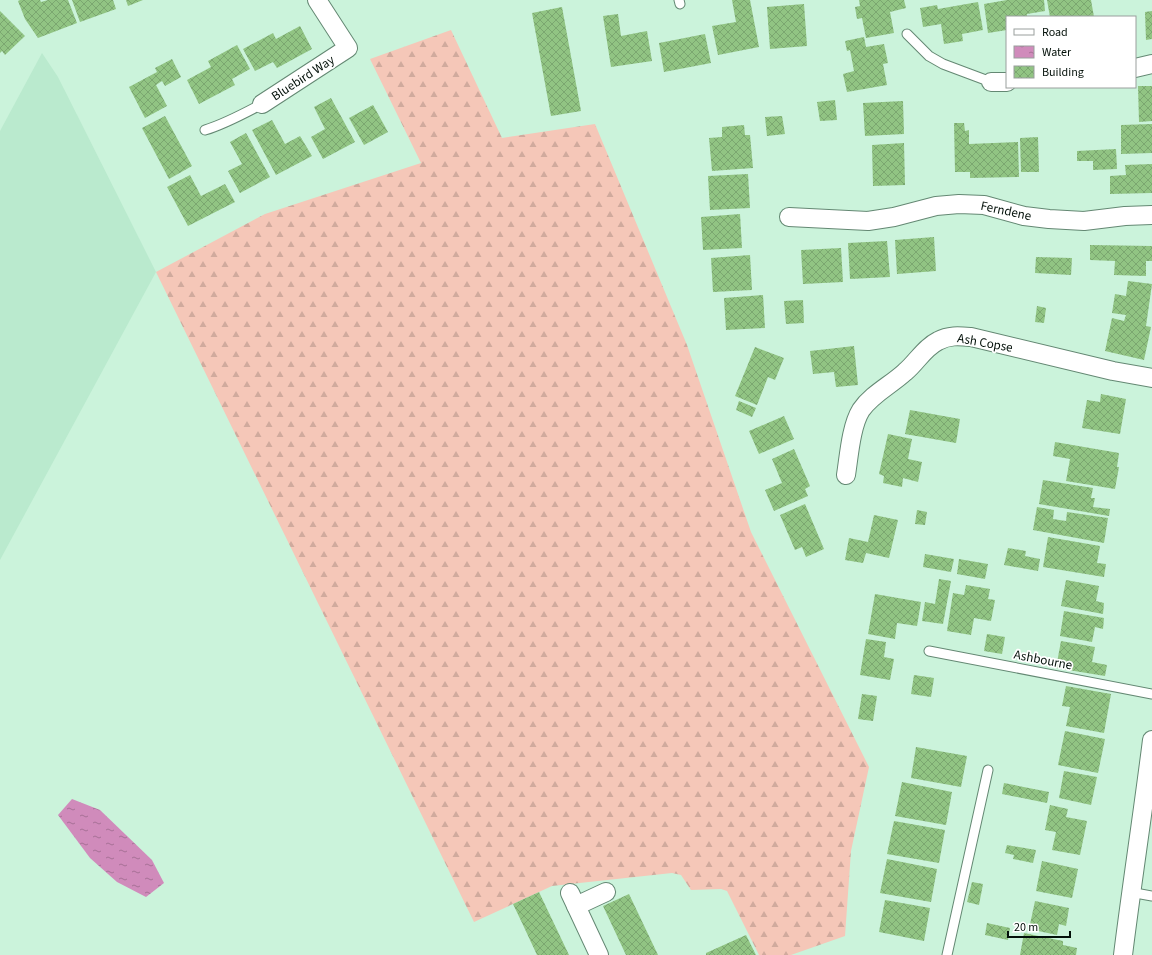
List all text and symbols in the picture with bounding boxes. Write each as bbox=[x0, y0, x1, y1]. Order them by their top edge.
legend bbox=[1006, 16, 1136, 88]
text: Road bbox=[1042, 24, 1068, 41]
text: Water bbox=[1042, 44, 1072, 61]
street label: Bluebird Way bbox=[268, 51, 338, 105]
text: Building bbox=[1042, 64, 1084, 81]
street label: Ferndene bbox=[979, 197, 1033, 225]
street label: Ash Copse bbox=[956, 329, 1014, 357]
street label: Ashbourne bbox=[1012, 646, 1074, 674]
scale bar bbox=[1008, 913, 1070, 939]
text: 20 m bbox=[1014, 919, 1038, 936]

